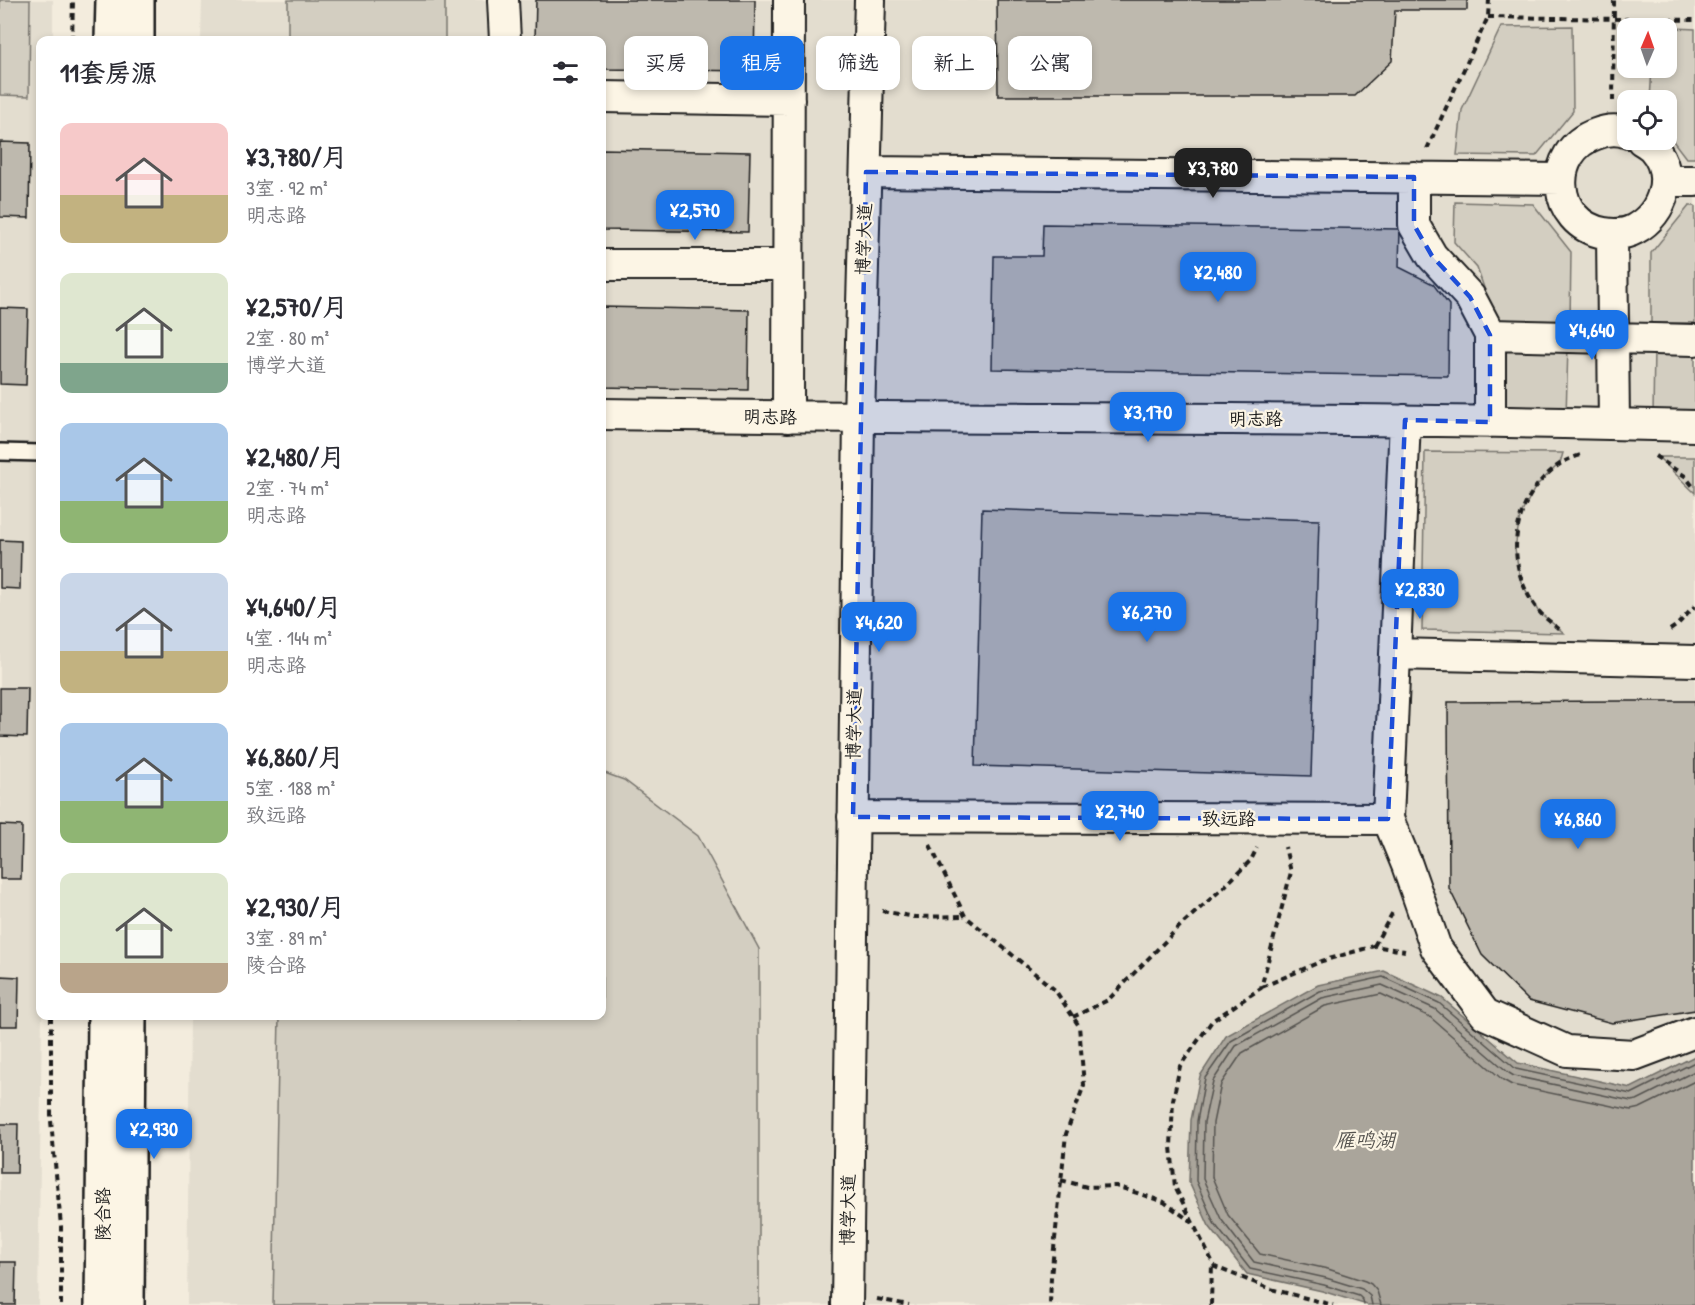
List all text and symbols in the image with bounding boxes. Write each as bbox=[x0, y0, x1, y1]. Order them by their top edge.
north arrow bbox=[1617, 18, 1677, 78]
map controls bbox=[1617, 18, 1677, 150]
chip: 买房 bbox=[624, 36, 708, 90]
chip: 租房 bbox=[720, 36, 804, 90]
chip: 筛选 bbox=[816, 36, 900, 90]
chip: 新上 bbox=[912, 36, 996, 90]
chip: 公寓 bbox=[1008, 36, 1092, 90]
text: 11套房源 bbox=[60, 55, 157, 90]
icon: filters bbox=[549, 56, 582, 89]
button: locate bbox=[1617, 90, 1677, 150]
text: ¥3,780/月 bbox=[246, 139, 348, 174]
icon: home bbox=[108, 147, 180, 219]
pin: ¥3,780 bbox=[1164, 148, 1262, 199]
text: ¥3,780 bbox=[1188, 154, 1238, 181]
text: 3室 · 92 m² bbox=[246, 174, 328, 201]
pin: ¥2,570 bbox=[646, 190, 744, 241]
text: ¥2,570 bbox=[670, 196, 720, 223]
text: 明志路 bbox=[246, 201, 306, 228]
street label: 博学大道 bbox=[850, 203, 877, 275]
pin: ¥2,480 bbox=[1169, 252, 1267, 303]
text: ¥2,480 bbox=[1194, 258, 1242, 285]
text: ¥2,570/月 bbox=[246, 289, 348, 324]
icon: home bbox=[108, 297, 180, 369]
pin: ¥4,640 bbox=[1543, 310, 1641, 361]
text: ¥4,640 bbox=[1569, 316, 1615, 343]
text: 2室 · 80 m² bbox=[246, 324, 329, 351]
text: 博学大道 bbox=[246, 351, 326, 378]
pin: ¥3,170 bbox=[1099, 392, 1197, 443]
text: ¥3,170 bbox=[1124, 398, 1172, 425]
street label: 明志路 bbox=[743, 404, 797, 429]
street label: 明志路 bbox=[1229, 406, 1283, 431]
text: ¥2,480/月 bbox=[246, 439, 345, 474]
icon: home bbox=[108, 447, 180, 519]
text: 2室 · 74 m² bbox=[246, 474, 329, 501]
text: 明志路 bbox=[246, 501, 306, 528]
pin: ¥2,830 bbox=[1371, 569, 1469, 620]
text: ¥2,830 bbox=[1395, 575, 1445, 602]
text: ¥4,640/月 bbox=[246, 589, 342, 624]
pin: ¥6,270 bbox=[1098, 592, 1196, 643]
icon: home bbox=[108, 597, 180, 669]
text: ¥6,270 bbox=[1122, 598, 1172, 625]
pin: ¥4,620 bbox=[830, 602, 928, 653]
text: ¥4,620 bbox=[855, 608, 903, 635]
text: 4室 · 144 m² bbox=[246, 624, 332, 651]
text: 明志路 bbox=[246, 651, 306, 678]
street label: 博学大道 bbox=[840, 688, 867, 760]
text: ¥6,860/月 bbox=[246, 739, 344, 774]
icon: home bbox=[108, 747, 180, 819]
text: 5室 · 188 m² bbox=[246, 774, 335, 801]
pin: ¥2,740 bbox=[1071, 791, 1169, 842]
text: ¥2,740 bbox=[1095, 797, 1145, 824]
pin: ¥6,860 bbox=[1529, 799, 1627, 850]
text: 致远路 bbox=[246, 801, 306, 828]
text: ¥6,860 bbox=[1555, 805, 1601, 832]
street label: 致远路 bbox=[1202, 806, 1256, 831]
text: ¥2,930/月 bbox=[246, 889, 345, 924]
icon: home bbox=[108, 897, 180, 969]
text: 3室 · 89 m² bbox=[246, 924, 327, 951]
text: 陵合路 bbox=[246, 951, 306, 978]
pin: ¥2,930 bbox=[105, 1109, 203, 1160]
text: ¥2,930 bbox=[130, 1115, 178, 1142]
water label: 雁鸣湖 bbox=[1335, 1126, 1397, 1153]
street label: 博学大道 bbox=[834, 1174, 861, 1246]
street label: 陵合路 bbox=[90, 1187, 115, 1241]

